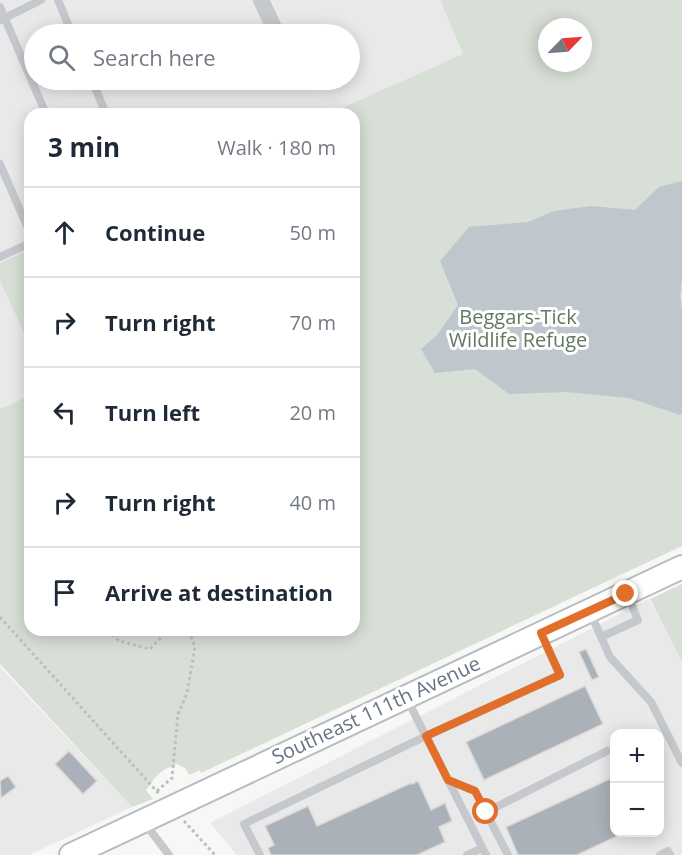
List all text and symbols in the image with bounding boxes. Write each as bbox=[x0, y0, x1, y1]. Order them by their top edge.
north arrow bbox=[538, 18, 592, 72]
search box bbox=[24, 24, 360, 90]
icon: search bbox=[45, 41, 78, 74]
text: Search here bbox=[93, 42, 216, 72]
text: 3 min bbox=[48, 129, 120, 165]
text: Walk · 180 m bbox=[217, 134, 336, 161]
icon: ahead bbox=[48, 216, 81, 249]
text: Continue bbox=[105, 217, 205, 247]
text: 50 m bbox=[289, 219, 336, 246]
park label: Beggars-Tick Wildlife Refuge bbox=[449, 303, 587, 353]
icon: right bbox=[48, 306, 81, 339]
text: Turn right bbox=[105, 307, 216, 337]
text: 70 m bbox=[289, 309, 336, 336]
icon: left bbox=[48, 396, 81, 429]
text: Turn left bbox=[105, 397, 200, 427]
text: 20 m bbox=[289, 399, 336, 426]
icon: right bbox=[48, 486, 81, 519]
text: Turn right bbox=[105, 487, 216, 517]
text: 40 m bbox=[289, 489, 336, 516]
icon: arrive bbox=[48, 576, 81, 609]
text: Arrive at destination bbox=[105, 577, 333, 607]
route end bbox=[612, 580, 638, 606]
street label: Southeast 111th Avenue bbox=[267, 649, 485, 770]
map controls bbox=[610, 729, 664, 837]
button: + bbox=[610, 729, 664, 783]
button: − bbox=[610, 783, 664, 837]
route start bbox=[472, 798, 498, 824]

